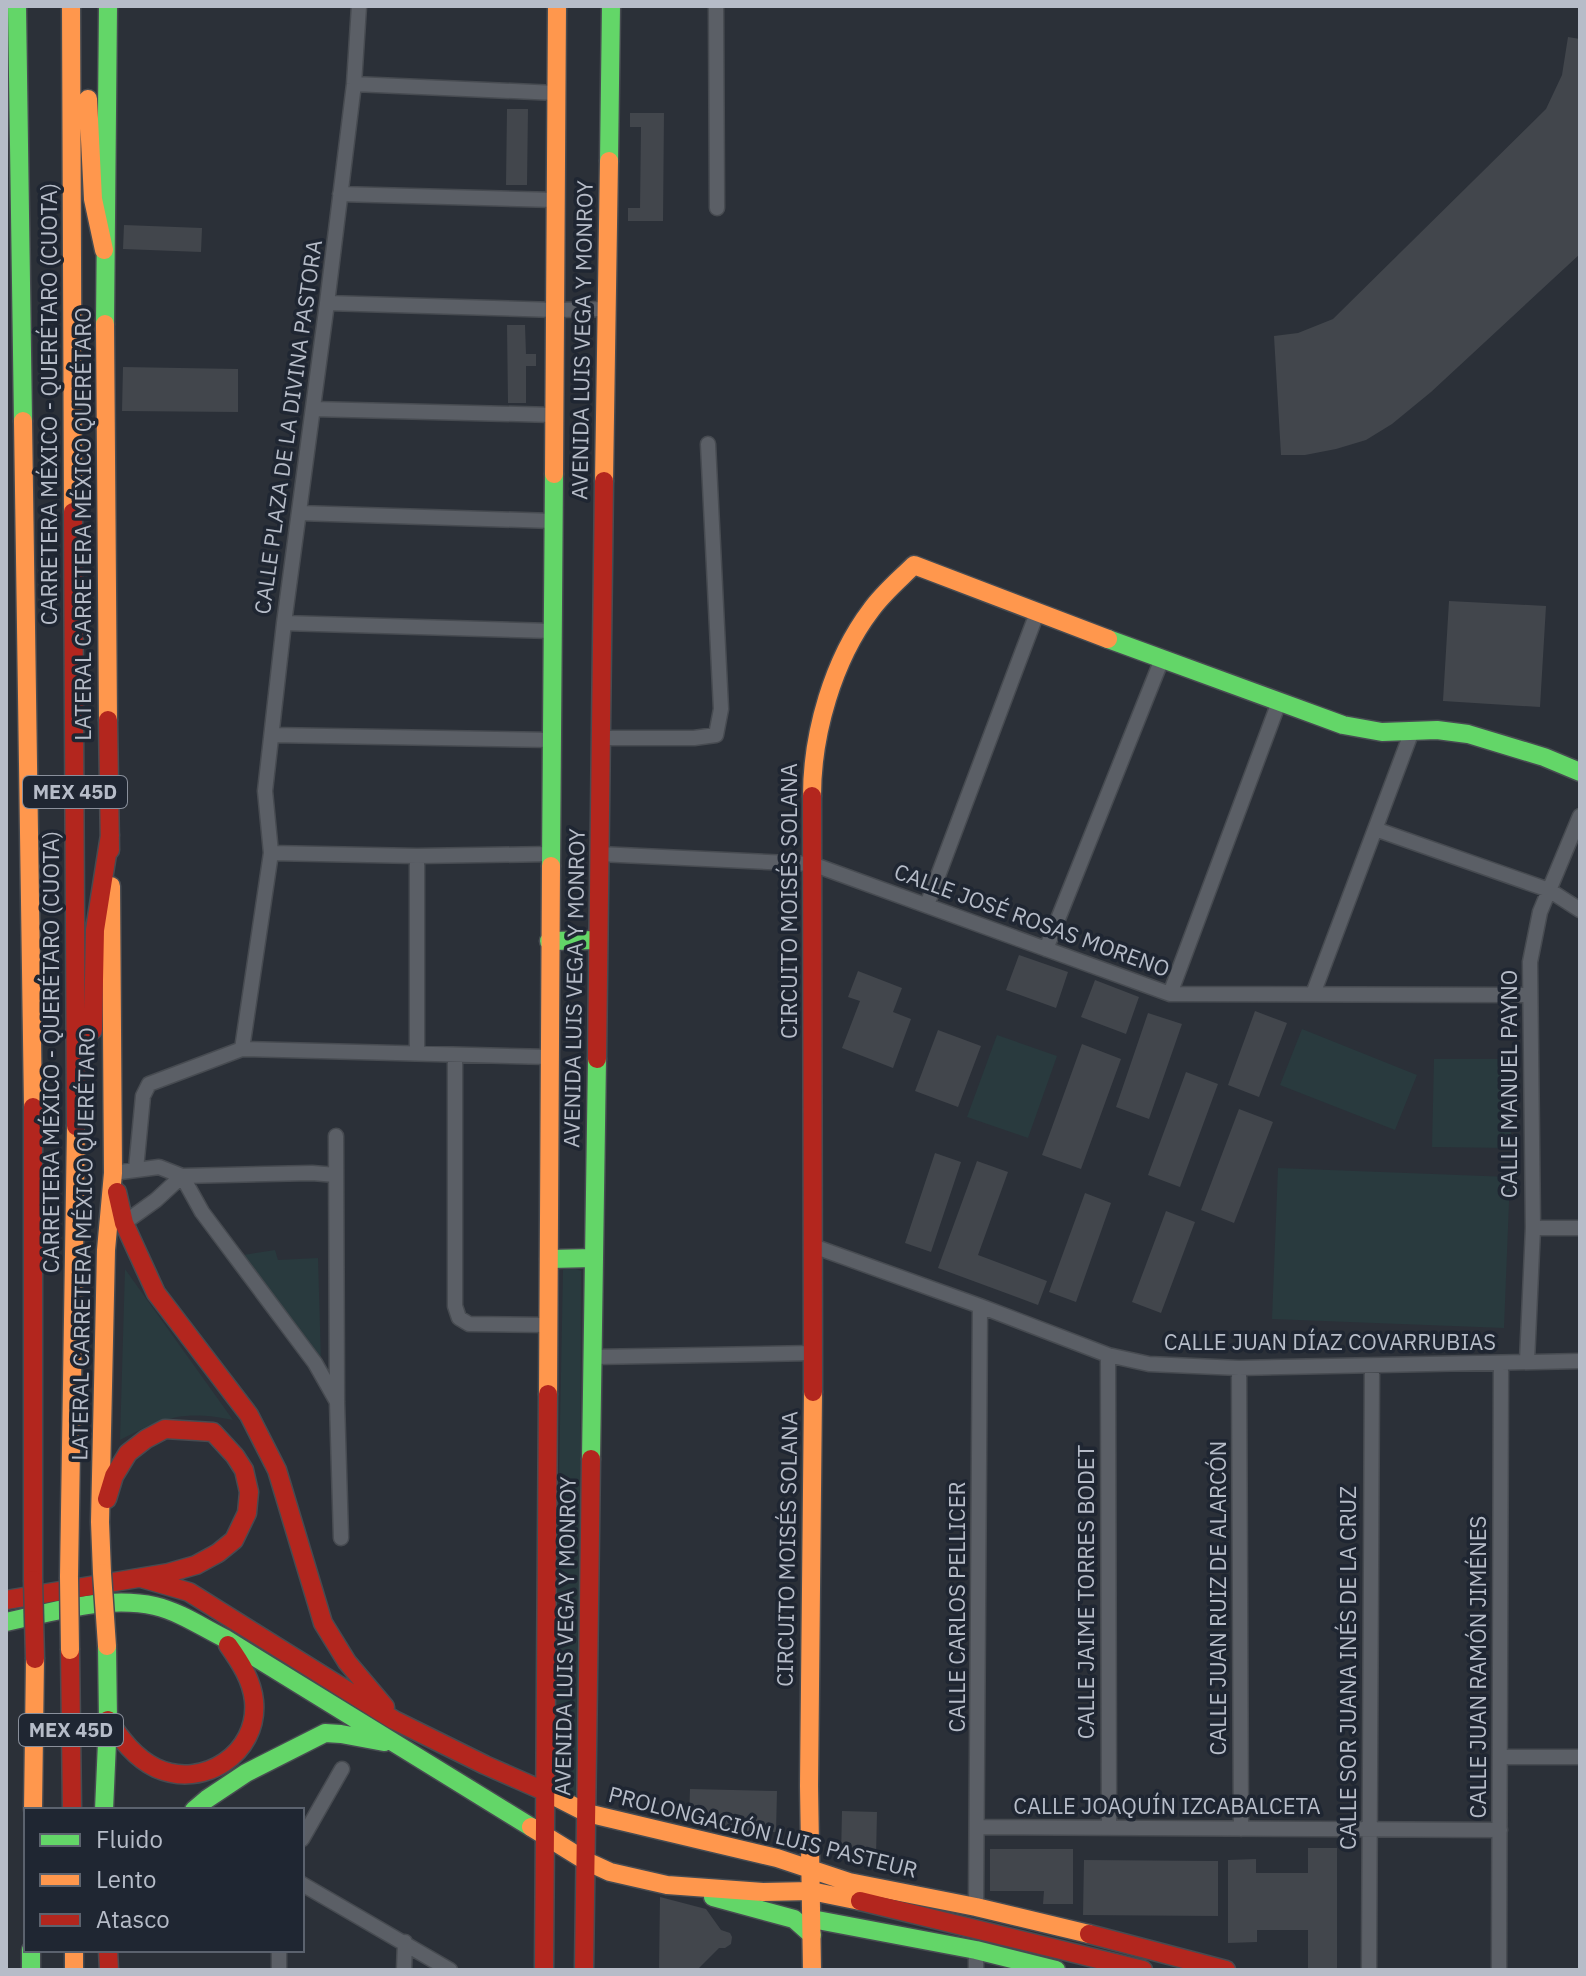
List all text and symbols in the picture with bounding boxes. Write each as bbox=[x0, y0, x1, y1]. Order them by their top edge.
street label: AVENIDA LUIS VEGA Y MONROY bbox=[564, 180, 599, 500]
street label: CARRETERA MÉXICO - QUERÉTARO (CUOTA) bbox=[34, 183, 63, 625]
street label: CALLE PLAZA DE LA DIVINA PASTORA bbox=[247, 238, 328, 616]
street label: LATERAL CARRETERA MÉXICO QUERÉTARO bbox=[68, 307, 97, 741]
street label: CIRCUITO MOISÉS SOLANA bbox=[774, 763, 803, 1039]
road number: MEX 45D bbox=[23, 776, 127, 808]
street label: AVENIDA LUIS VEGA Y MONROY bbox=[556, 828, 591, 1148]
street label: CARRETERA MÉXICO - QUERÉTARO (CUOTA) bbox=[36, 831, 65, 1273]
street label: CALLE JOSÉ ROSAS MORENO bbox=[890, 856, 1174, 983]
street label: CALLE MANUEL PAYNO bbox=[1494, 970, 1523, 1198]
street label: LATERAL CARRETERA MÉXICO QUERÉTARO bbox=[64, 1027, 101, 1461]
street label: CALLE JUAN DÍAZ COVARRUBIAS bbox=[1164, 1327, 1496, 1356]
street label: CIRCUITO MOISÉS SOLANA bbox=[770, 1411, 803, 1687]
street label: CALLE JUAN RUIZ DE ALARCÓN bbox=[1203, 1441, 1232, 1755]
street label: CALLE JAIME TORRES BODET bbox=[1071, 1444, 1100, 1739]
street label: AVENIDA LUIS VEGA Y MONROY bbox=[547, 1476, 582, 1796]
street label: CALLE CARLOS PELLICER bbox=[942, 1481, 971, 1733]
street label: CALLE SOR JUANA INÉS DE LA CRUZ bbox=[1333, 1486, 1362, 1850]
street label: CALLE JUAN RAMÓN JIMÉNES bbox=[1463, 1516, 1492, 1818]
road number: MEX 45D bbox=[19, 1714, 123, 1746]
street label: PROLONGACIÓN LUIS PASTEUR bbox=[606, 1779, 921, 1884]
street label: CALLE JOAQUÍN IZCABALCETA bbox=[1013, 1791, 1321, 1820]
legend bbox=[24, 1808, 304, 1952]
text: Fluido bbox=[96, 1823, 163, 1855]
text: Lento bbox=[96, 1863, 156, 1895]
text: Atasco bbox=[96, 1903, 170, 1935]

